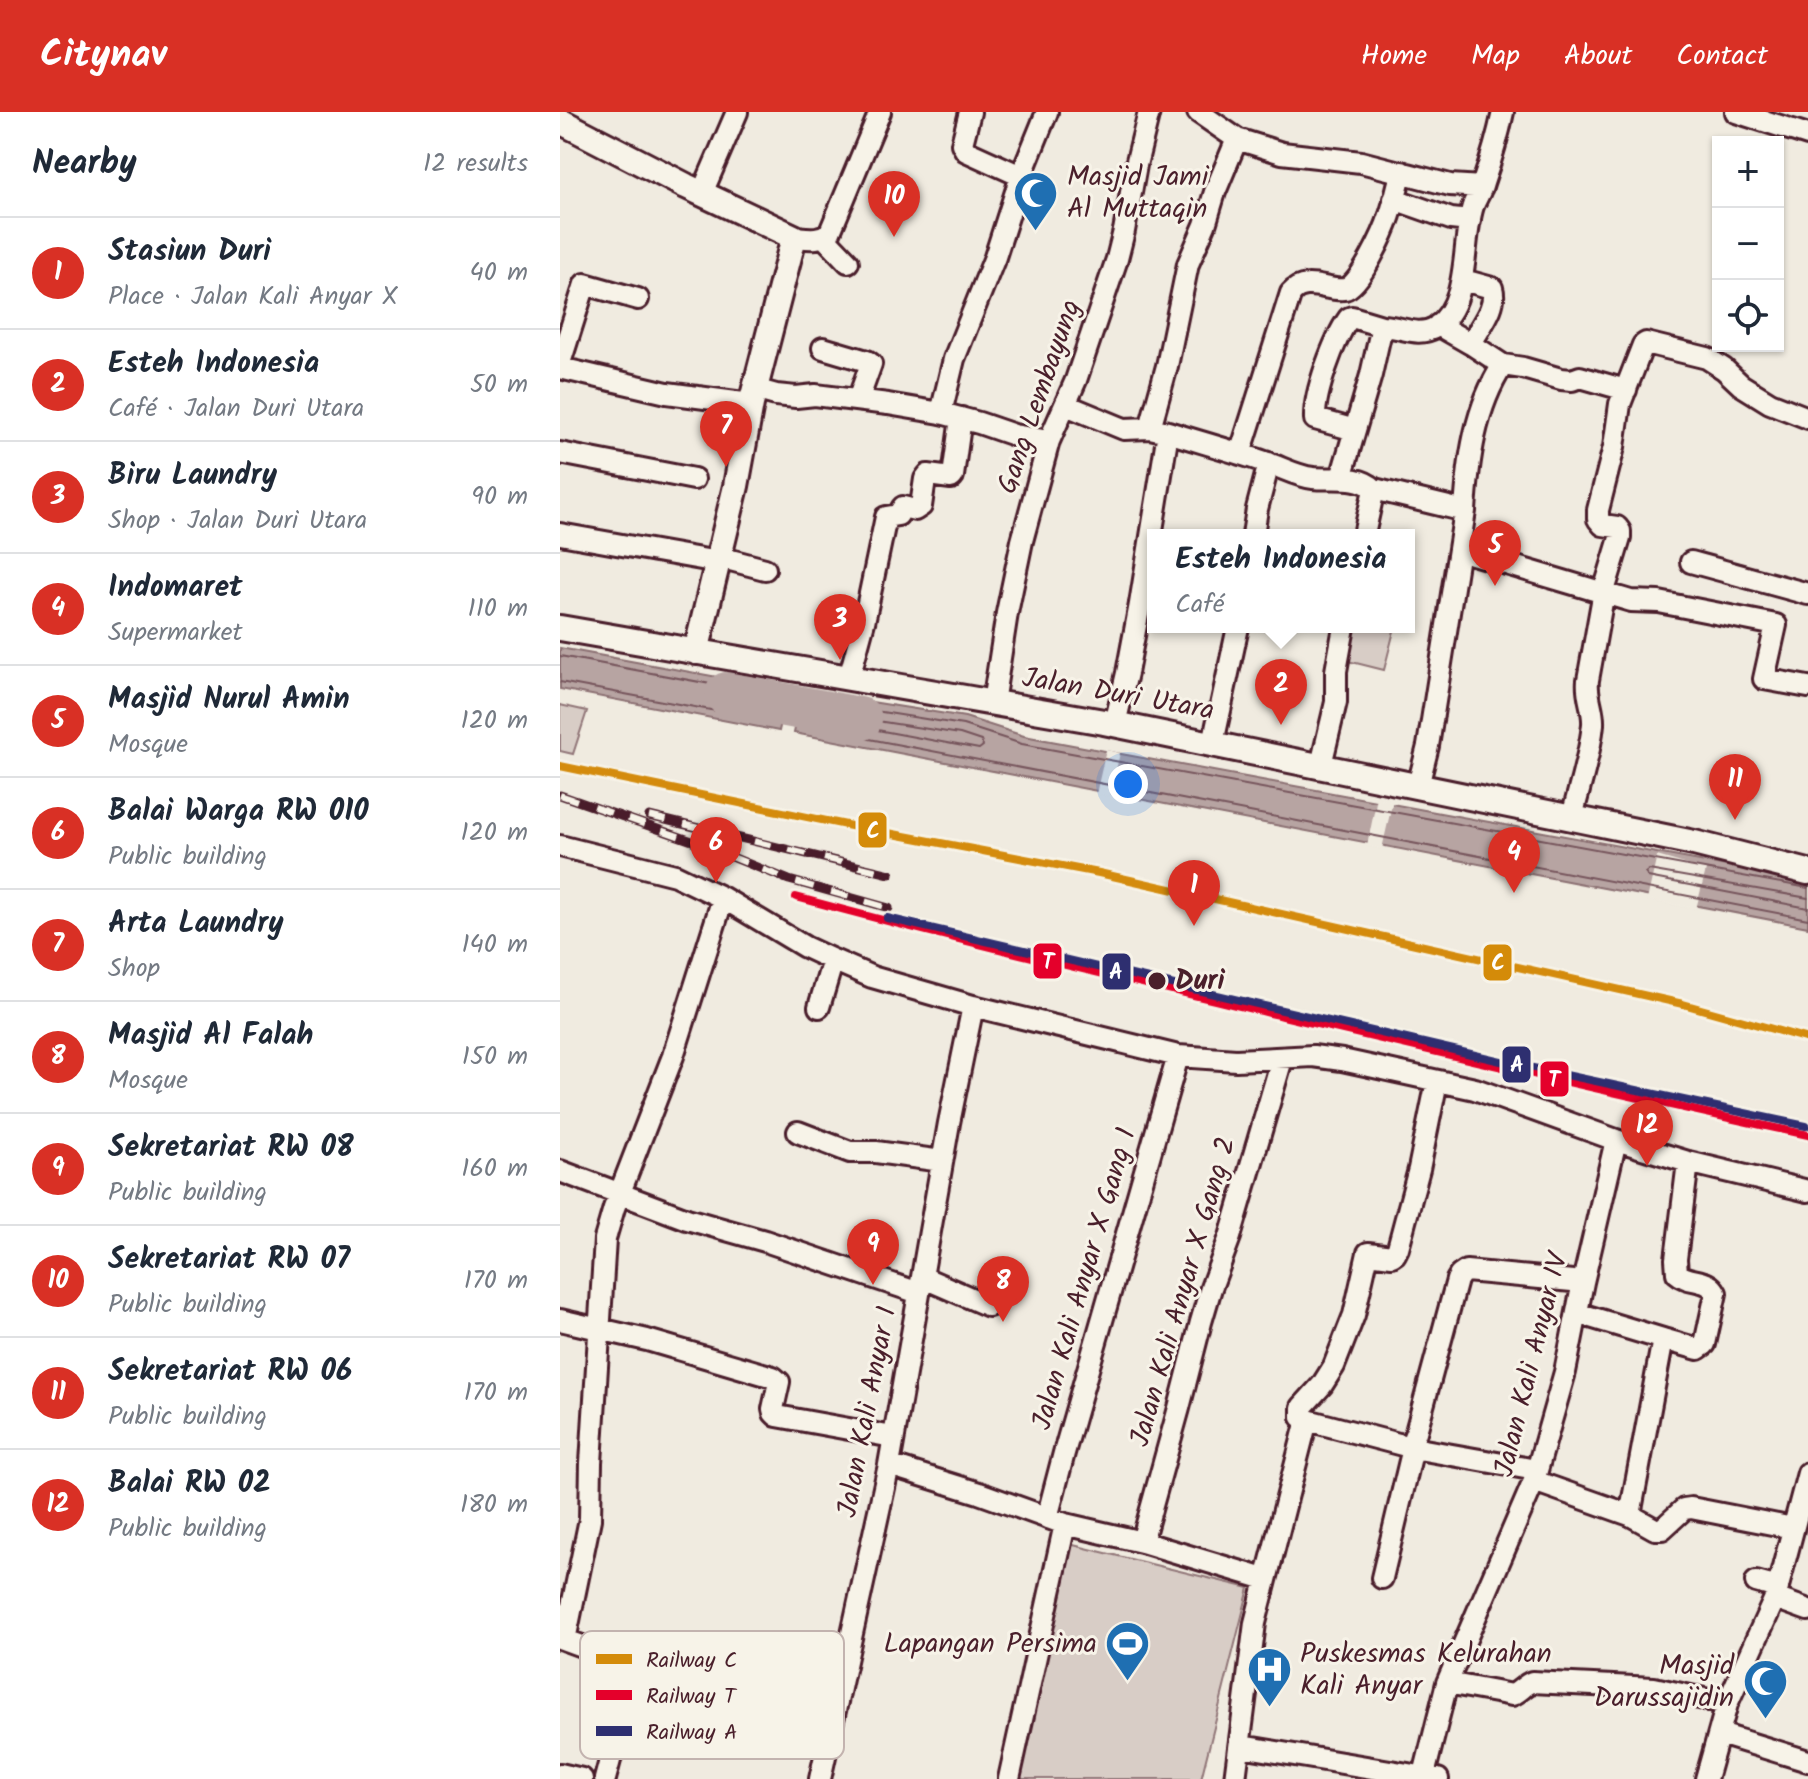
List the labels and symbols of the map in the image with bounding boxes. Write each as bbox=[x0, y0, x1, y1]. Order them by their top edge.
place label: Masjid Jami Al Muttaqin bbox=[1067, 155, 1210, 232]
mosque icon: Masjid Jami Al Muttaqin bbox=[1012, 169, 1060, 232]
pin: 10 bbox=[868, 171, 920, 237]
street label: Gang Lembayung bbox=[986, 294, 1094, 500]
pin: 7 bbox=[700, 401, 752, 467]
pin: 5 bbox=[1469, 520, 1521, 586]
pin: 3 bbox=[814, 594, 866, 660]
street label: Jalan Duri Utara bbox=[1018, 656, 1218, 734]
pin: 2 bbox=[1255, 659, 1307, 725]
pin: 11 bbox=[1709, 754, 1761, 820]
your location bbox=[1108, 764, 1148, 804]
line badge: C bbox=[857, 811, 888, 849]
text: C bbox=[866, 815, 880, 850]
pin: 6 bbox=[690, 817, 742, 883]
pin: 4 bbox=[1488, 827, 1540, 893]
pin: 1 bbox=[1168, 860, 1220, 926]
line badge: T bbox=[1032, 942, 1063, 980]
line badge: C bbox=[1482, 943, 1513, 982]
text: T bbox=[1042, 946, 1056, 981]
text: C bbox=[1491, 947, 1505, 982]
line badge: A bbox=[1101, 952, 1132, 991]
text: A bbox=[1109, 956, 1123, 991]
place label: Duri bbox=[1175, 959, 1225, 1004]
marker: Duri bbox=[1146, 970, 1168, 992]
line badge: A bbox=[1501, 1045, 1532, 1084]
text: A bbox=[1510, 1049, 1524, 1084]
line badge: T bbox=[1539, 1060, 1570, 1098]
text: T bbox=[1548, 1064, 1562, 1099]
pin: 12 bbox=[1621, 1100, 1673, 1166]
street label: Jalan Kali Anyar X Gang 1 bbox=[1020, 1122, 1150, 1436]
street label: Jalan Kali Anyar X Gang 2 bbox=[1118, 1132, 1250, 1452]
pin: 9 bbox=[847, 1219, 899, 1285]
street label: Jalan Kali Anyar IV bbox=[1482, 1246, 1582, 1482]
pin: 8 bbox=[977, 1256, 1029, 1322]
street label: Jalan Kali Anyar I bbox=[825, 1303, 911, 1521]
sports icon: Lapangan Persima bbox=[1104, 1620, 1152, 1683]
place label: Lapangan Persima bbox=[883, 1622, 1097, 1667]
legend bbox=[580, 1631, 844, 1759]
place label: Puskesmas Kelurahan Kali Anyar bbox=[1300, 1632, 1552, 1709]
text: Railway C bbox=[646, 1644, 737, 1679]
place label: Masjid Darussajidin bbox=[1594, 1644, 1735, 1721]
hospital icon: Puskesmas Kelurahan Kali Anyar bbox=[1245, 1646, 1293, 1709]
mosque icon: Masjid Darussajidin bbox=[1741, 1658, 1789, 1721]
text: Railway T bbox=[646, 1680, 738, 1715]
text: Railway A bbox=[646, 1716, 737, 1751]

